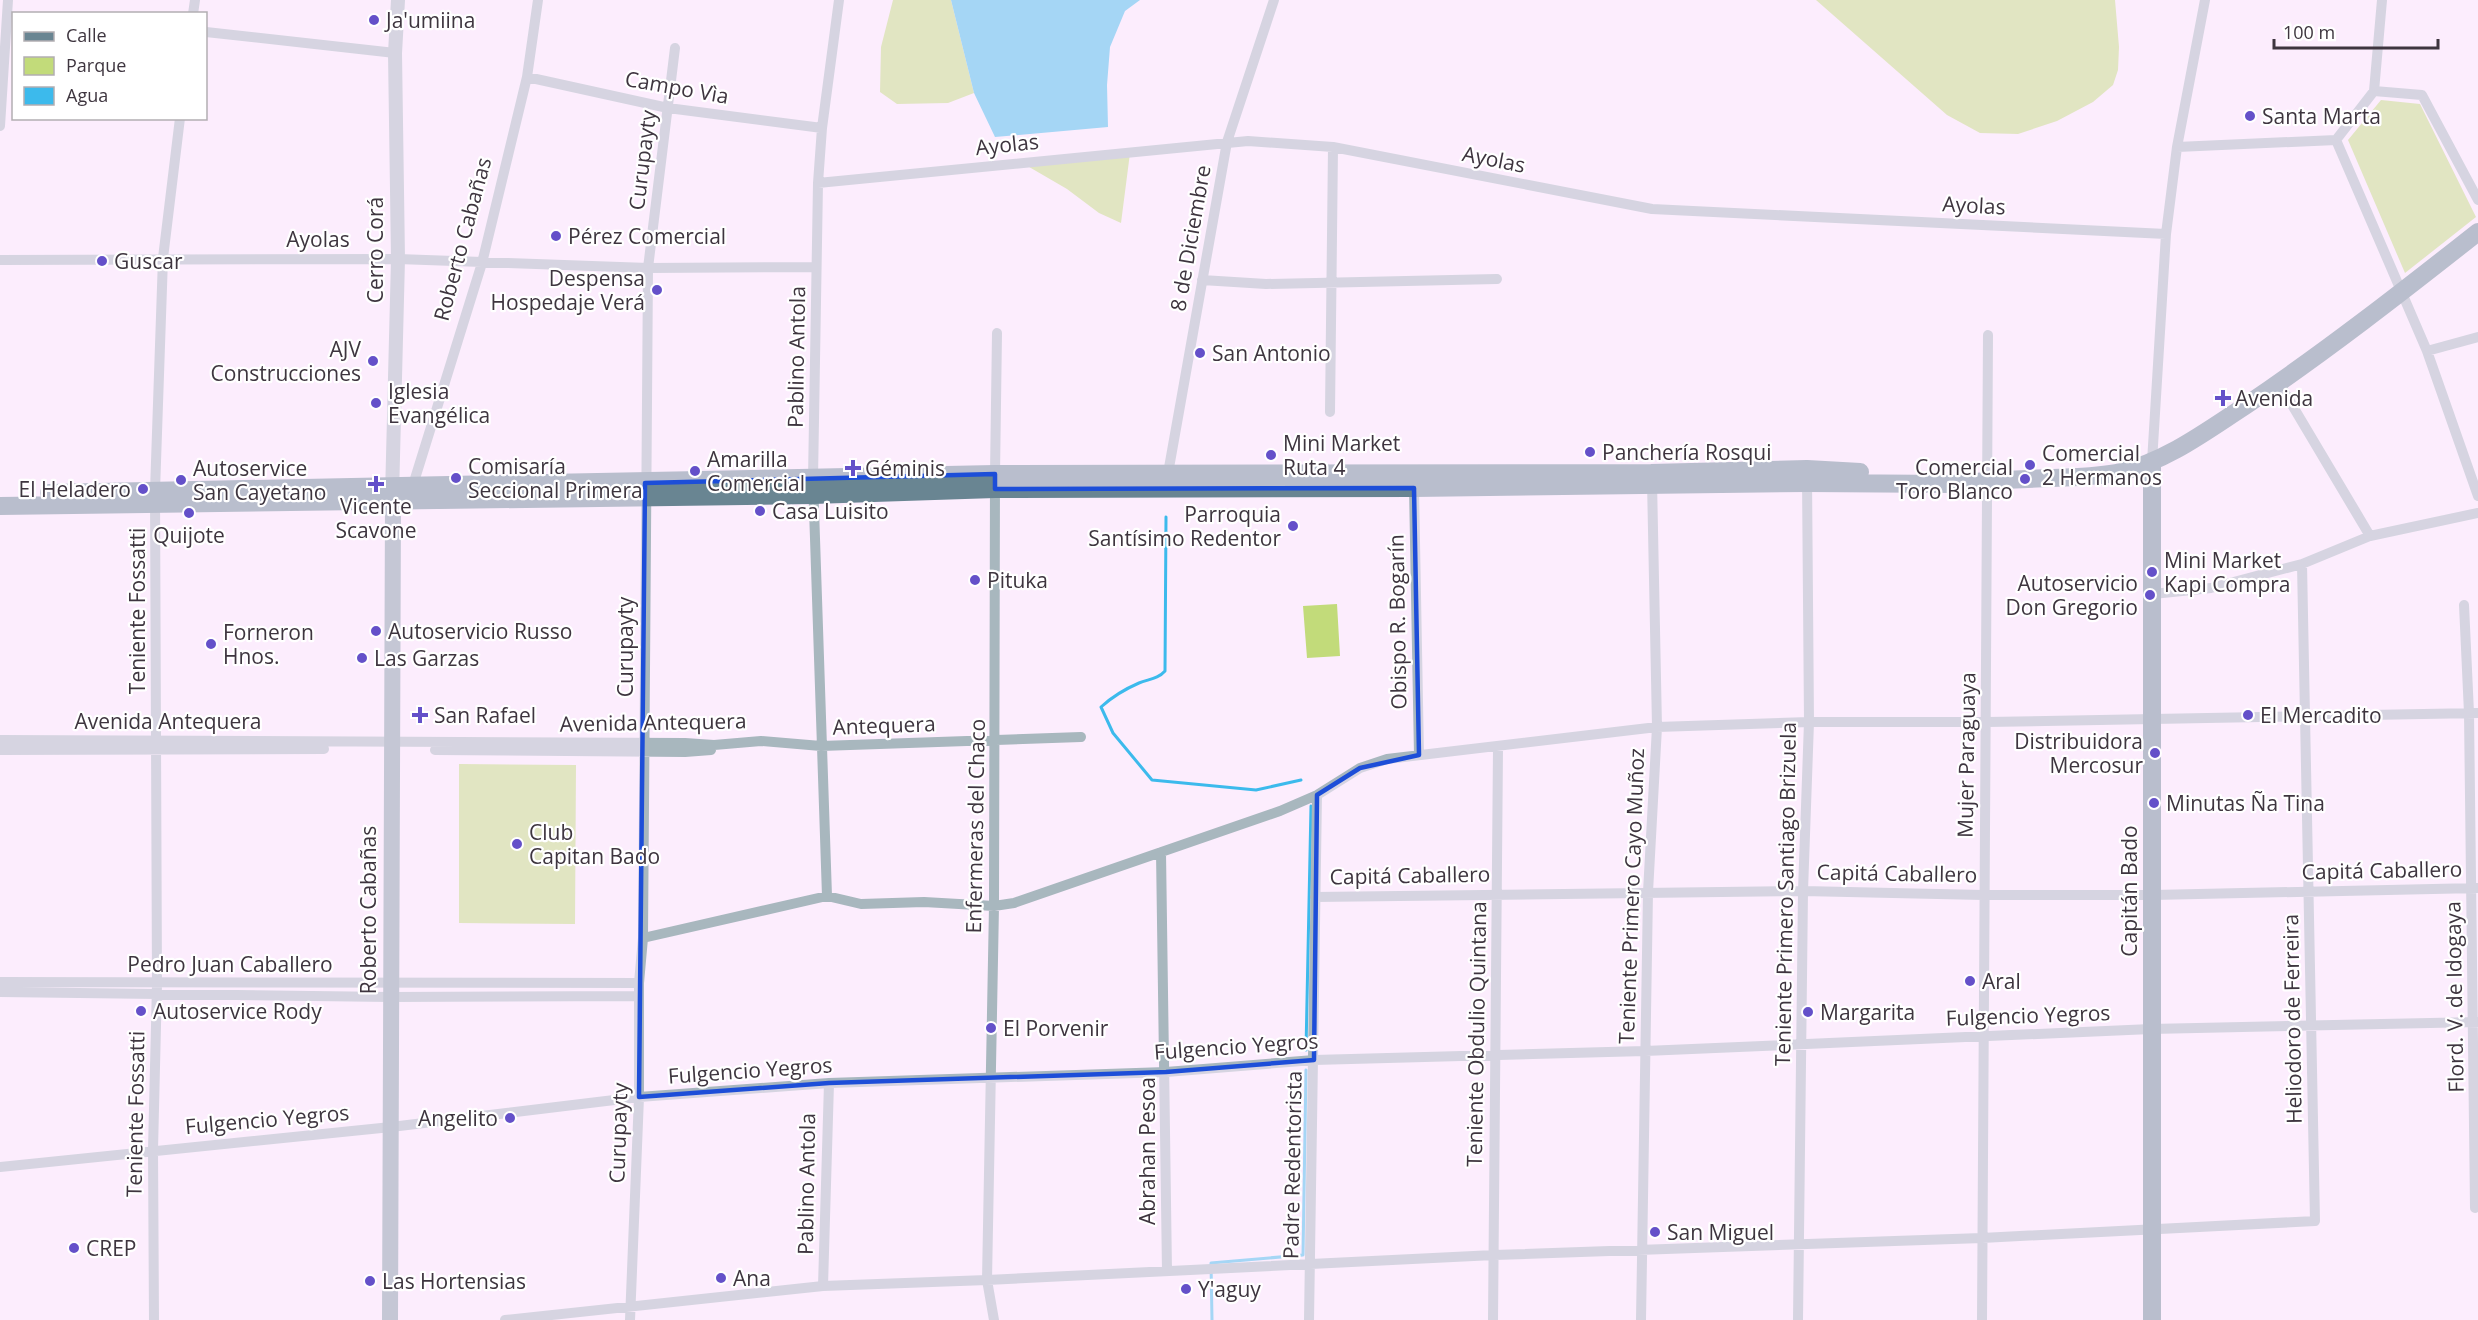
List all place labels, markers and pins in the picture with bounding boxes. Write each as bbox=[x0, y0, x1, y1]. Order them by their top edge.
place label: Ja'umiina bbox=[384, 6, 475, 34]
marker: Ja'umiina bbox=[367, 13, 381, 27]
place label: Santa Marta bbox=[2262, 102, 2381, 130]
marker: Santa Marta bbox=[2243, 109, 2257, 123]
place label: Pérez Comercial bbox=[568, 222, 726, 250]
marker: Pérez Comercial bbox=[549, 229, 563, 243]
place label: Guscar bbox=[114, 247, 183, 275]
marker: Guscar bbox=[95, 254, 109, 268]
place label: Despensa Hospedaje Verá bbox=[491, 264, 645, 316]
marker: Despensa Hospedaje Verá bbox=[650, 283, 664, 297]
place label: AJV Construcciones bbox=[211, 335, 361, 387]
place label: San Antonio bbox=[1212, 339, 1331, 367]
marker: San Antonio bbox=[1193, 346, 1207, 360]
marker: AJV Construcciones bbox=[366, 354, 380, 368]
place label: Iglesia Evangélica bbox=[388, 377, 490, 429]
place label: Avenida bbox=[2235, 384, 2313, 412]
marker: Avenida bbox=[2216, 391, 2230, 405]
marker: Iglesia Evangélica bbox=[369, 396, 383, 410]
place label: Mini Market Ruta 4 bbox=[1283, 429, 1400, 481]
place label: Panchería Rosqui bbox=[1602, 438, 1772, 466]
place label: Comercial 2 Hermanos bbox=[2042, 439, 2162, 491]
place label: Amarilla Comercial bbox=[707, 445, 805, 497]
marker: Panchería Rosqui bbox=[1583, 445, 1597, 459]
marker: Mini Market Ruta 4 bbox=[1264, 448, 1278, 462]
place label: Comisaría Seccional Primera bbox=[468, 452, 643, 504]
place label: Comercial Toro Blanco bbox=[1896, 453, 2013, 505]
place label: Autoservice San Cayetano bbox=[193, 454, 326, 506]
place label: Géminis bbox=[865, 454, 945, 482]
marker: Comercial 2 Hermanos bbox=[2023, 458, 2037, 472]
marker: Géminis bbox=[846, 461, 860, 475]
marker: Amarilla Comercial bbox=[688, 464, 702, 478]
marker: Comisaría Seccional Primera bbox=[449, 471, 463, 485]
marker: Comercial Toro Blanco bbox=[2018, 472, 2032, 486]
marker: Autoservice San Cayetano bbox=[174, 473, 188, 487]
place label: El Heladero bbox=[18, 475, 131, 503]
marker: Vicente Scavone bbox=[369, 477, 383, 491]
marker: El Heladero bbox=[136, 482, 150, 496]
place label: Vicente Scavone bbox=[335, 492, 417, 544]
place label: Casa Luisito bbox=[772, 497, 889, 525]
place label: Parroquia Santísimo Redentor bbox=[1088, 500, 1281, 552]
marker: Casa Luisito bbox=[753, 504, 767, 518]
marker: Quijote bbox=[182, 506, 196, 520]
marker: Parroquia Santísimo Redentor bbox=[1286, 519, 1300, 533]
place label: Quijote bbox=[153, 521, 225, 549]
place label: Mini Market Kapi Compra bbox=[2164, 546, 2291, 598]
marker: Mini Market Kapi Compra bbox=[2145, 565, 2159, 579]
place label: Pituka bbox=[987, 566, 1048, 594]
place label: Autoservicio Don Gregorio bbox=[2006, 569, 2138, 621]
marker: Pituka bbox=[968, 573, 982, 587]
marker: Autoservicio Don Gregorio bbox=[2143, 588, 2157, 602]
place label: Autoservicio Russo bbox=[388, 617, 572, 645]
place label: Forneron Hnos. bbox=[223, 618, 314, 670]
marker: Autoservicio Russo bbox=[369, 624, 383, 638]
marker: Forneron Hnos. bbox=[204, 637, 218, 651]
place label: Las Garzas bbox=[374, 644, 479, 672]
marker: Las Garzas bbox=[355, 651, 369, 665]
place label: San Rafael bbox=[434, 701, 536, 729]
place label: El Mercadito bbox=[2260, 701, 2382, 729]
marker: San Rafael bbox=[411, 706, 429, 724]
marker: El Mercadito bbox=[2241, 708, 2255, 722]
place label: Distribuidora Mercosur bbox=[2014, 727, 2143, 779]
marker: Distribuidora Mercosur bbox=[2148, 746, 2162, 760]
place label: Minutas Ña Tina bbox=[2166, 789, 2325, 817]
marker: Minutas Ña Tina bbox=[2147, 796, 2161, 810]
place label: Club Capitan Bado bbox=[529, 818, 660, 870]
marker: Club Capitan Bado bbox=[510, 837, 524, 851]
place label: Aral bbox=[1982, 967, 2021, 995]
marker: Aral bbox=[1963, 974, 1977, 988]
place label: Autoservice Rody bbox=[153, 997, 322, 1025]
place label: Margarita bbox=[1820, 998, 1915, 1026]
marker: Autoservice Rody bbox=[134, 1004, 148, 1018]
marker: Margarita bbox=[1801, 1005, 1815, 1019]
place label: El Porvenir bbox=[1003, 1014, 1109, 1042]
marker: El Porvenir bbox=[984, 1021, 998, 1035]
place label: Angelito bbox=[418, 1104, 498, 1132]
marker: Angelito bbox=[503, 1111, 517, 1125]
place label: San Miguel bbox=[1667, 1218, 1774, 1246]
marker: San Miguel bbox=[1648, 1225, 1662, 1239]
place label: CREP bbox=[86, 1234, 137, 1262]
marker: CREP bbox=[67, 1241, 81, 1255]
place label: Ana bbox=[733, 1264, 771, 1292]
place label: Las Hortensias bbox=[382, 1267, 526, 1295]
marker: Ana bbox=[714, 1271, 728, 1285]
marker: Las Hortensias bbox=[363, 1274, 377, 1288]
place label: Y'aguy bbox=[1198, 1275, 1261, 1303]
marker: Y'aguy bbox=[1179, 1282, 1193, 1296]

